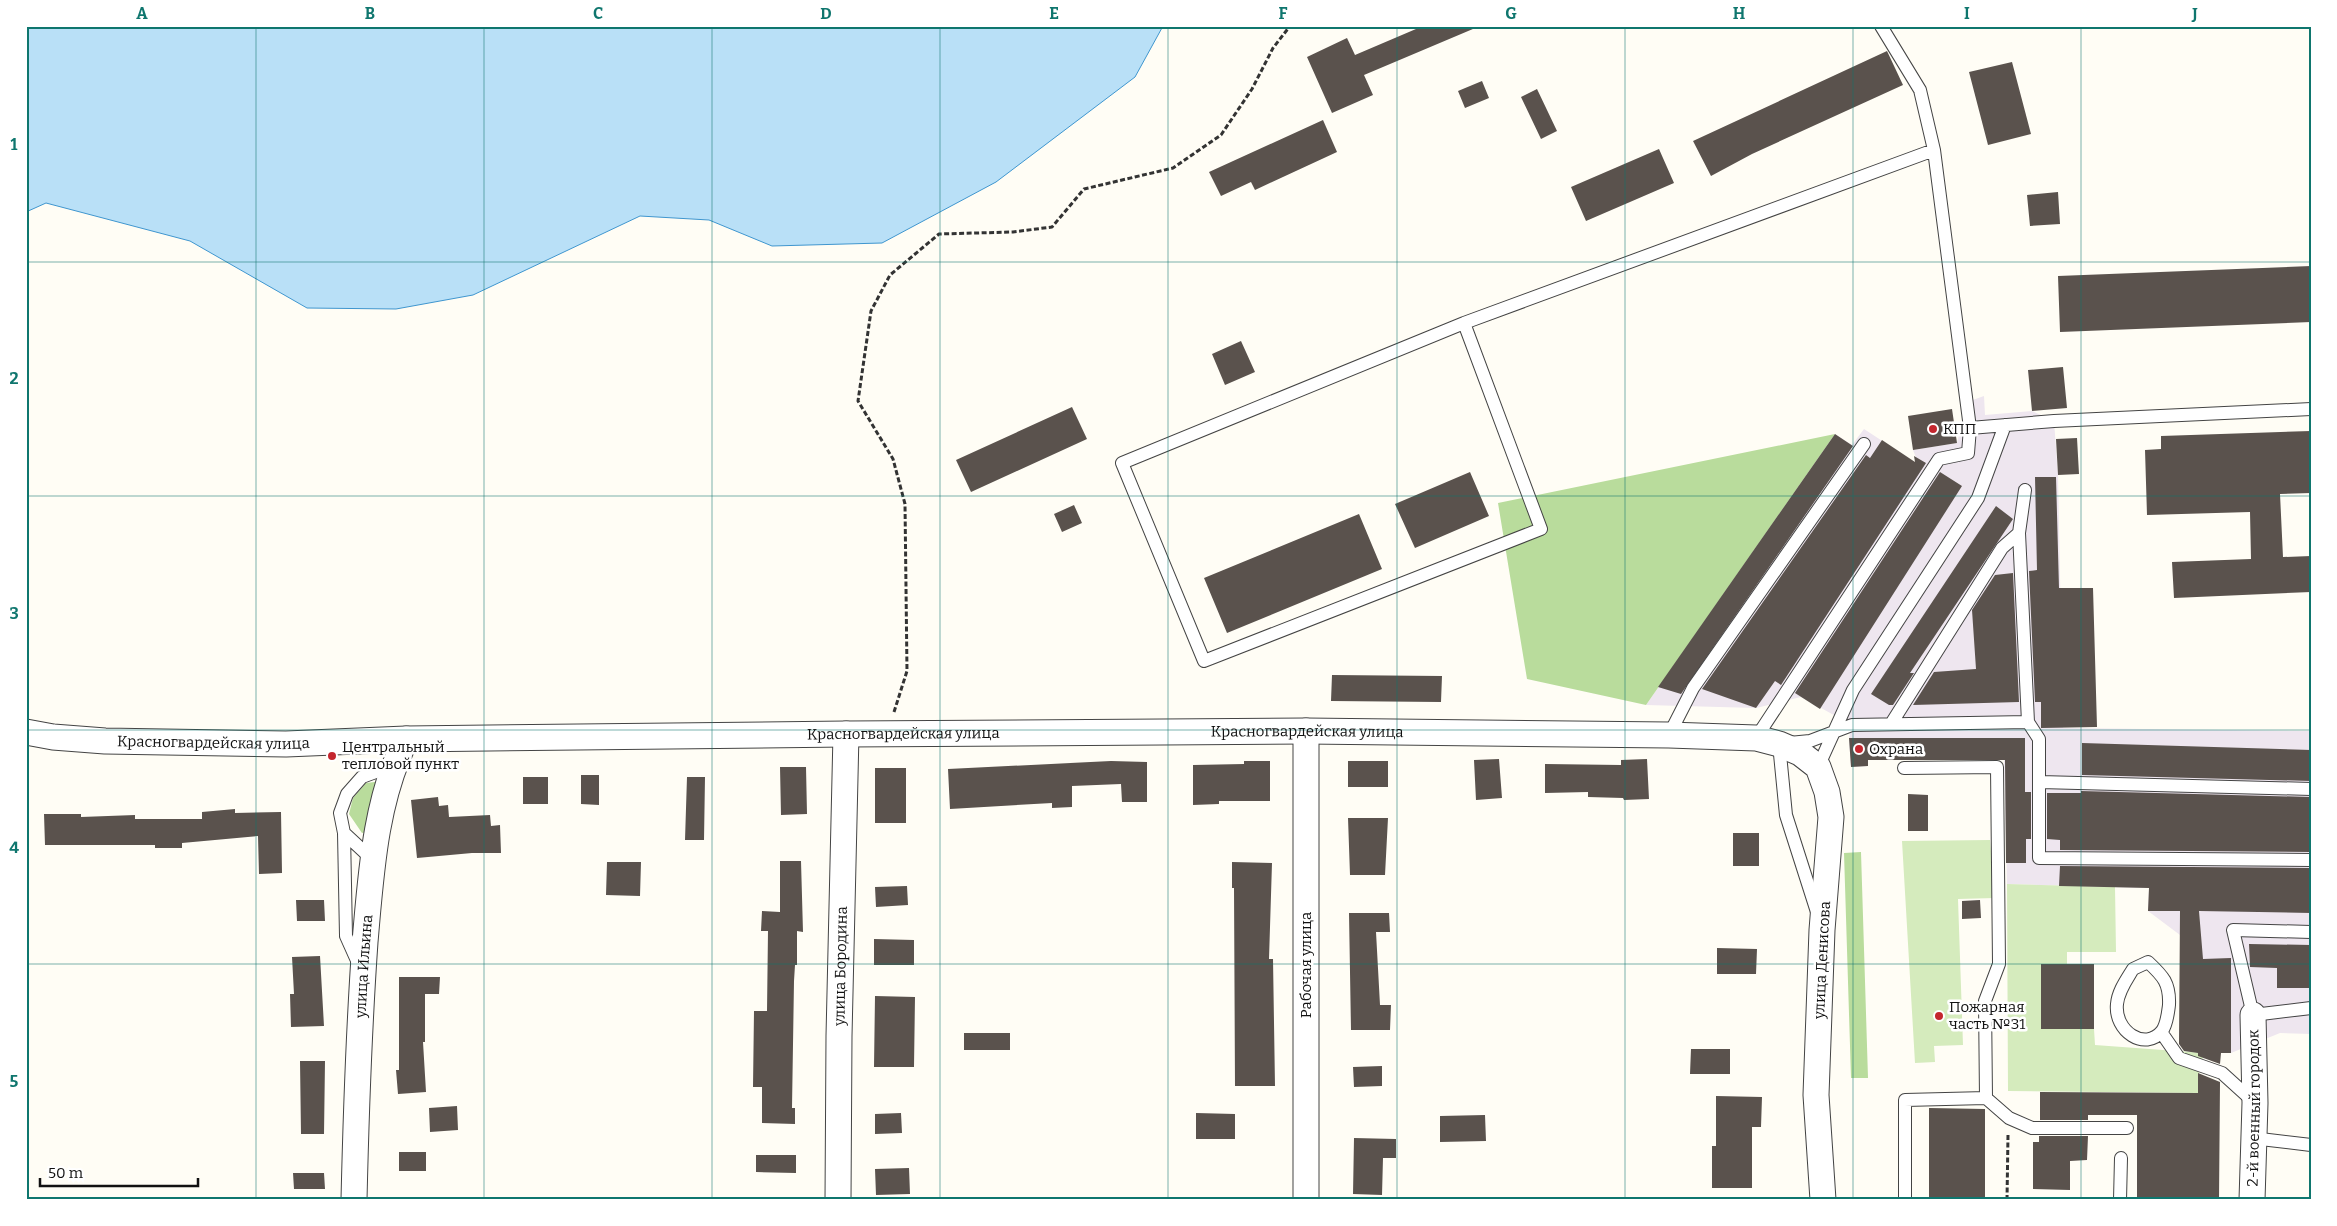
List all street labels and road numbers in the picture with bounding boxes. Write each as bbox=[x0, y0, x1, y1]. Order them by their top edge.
street label: Красногвардейская улица bbox=[1211, 722, 1404, 741]
street label: Красногвардейская улица bbox=[807, 724, 1000, 743]
street label: Красногвардейская улица bbox=[117, 732, 310, 753]
street label: улица Денисова bbox=[1810, 901, 1834, 1020]
street label: улица Бородина bbox=[830, 906, 851, 1027]
street label: Рабочая улица bbox=[1297, 912, 1315, 1018]
street label: улица Ильина bbox=[351, 914, 376, 1020]
street label: 2-й военный городок bbox=[2243, 1029, 2264, 1187]

